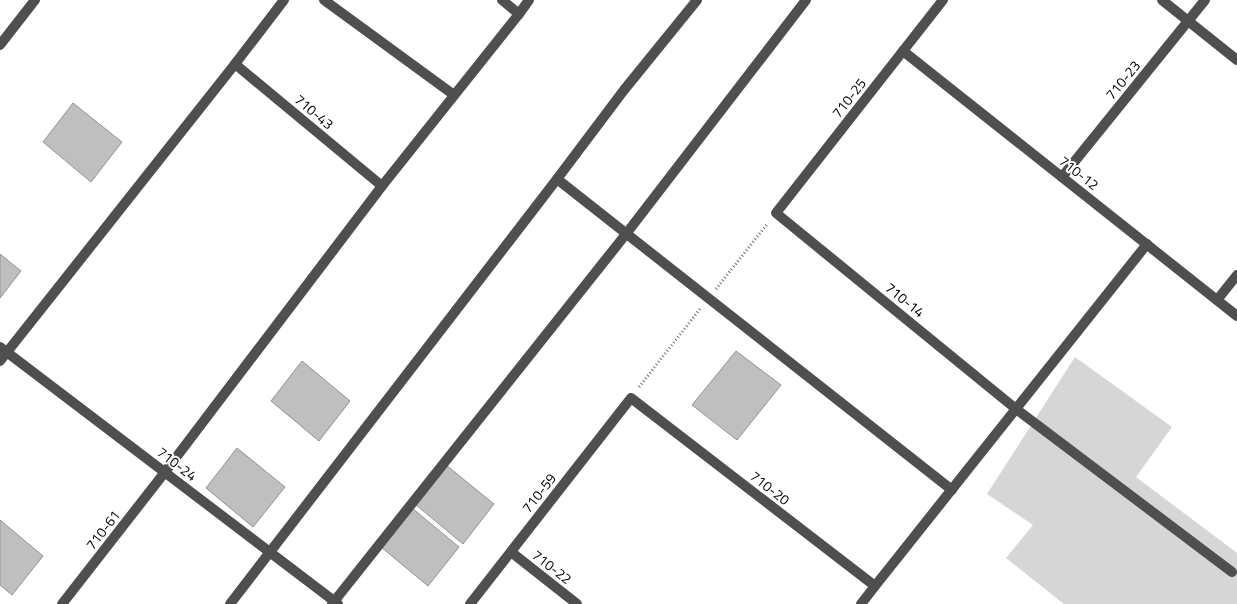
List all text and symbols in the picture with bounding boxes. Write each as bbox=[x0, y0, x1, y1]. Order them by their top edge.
street label: 710-23 bbox=[1100, 55, 1145, 104]
street label: 710-25 bbox=[826, 73, 871, 122]
street label: 710-43 bbox=[290, 89, 338, 134]
street label: 710-12 bbox=[1055, 150, 1104, 195]
street label: 710-14 bbox=[881, 277, 930, 322]
street label: 710-24 bbox=[153, 442, 202, 486]
street label: 710-20 bbox=[746, 465, 795, 510]
street label: 710-59 bbox=[516, 468, 561, 517]
street label: 710-61 bbox=[80, 505, 125, 554]
street label: 710-22 bbox=[528, 544, 577, 589]

